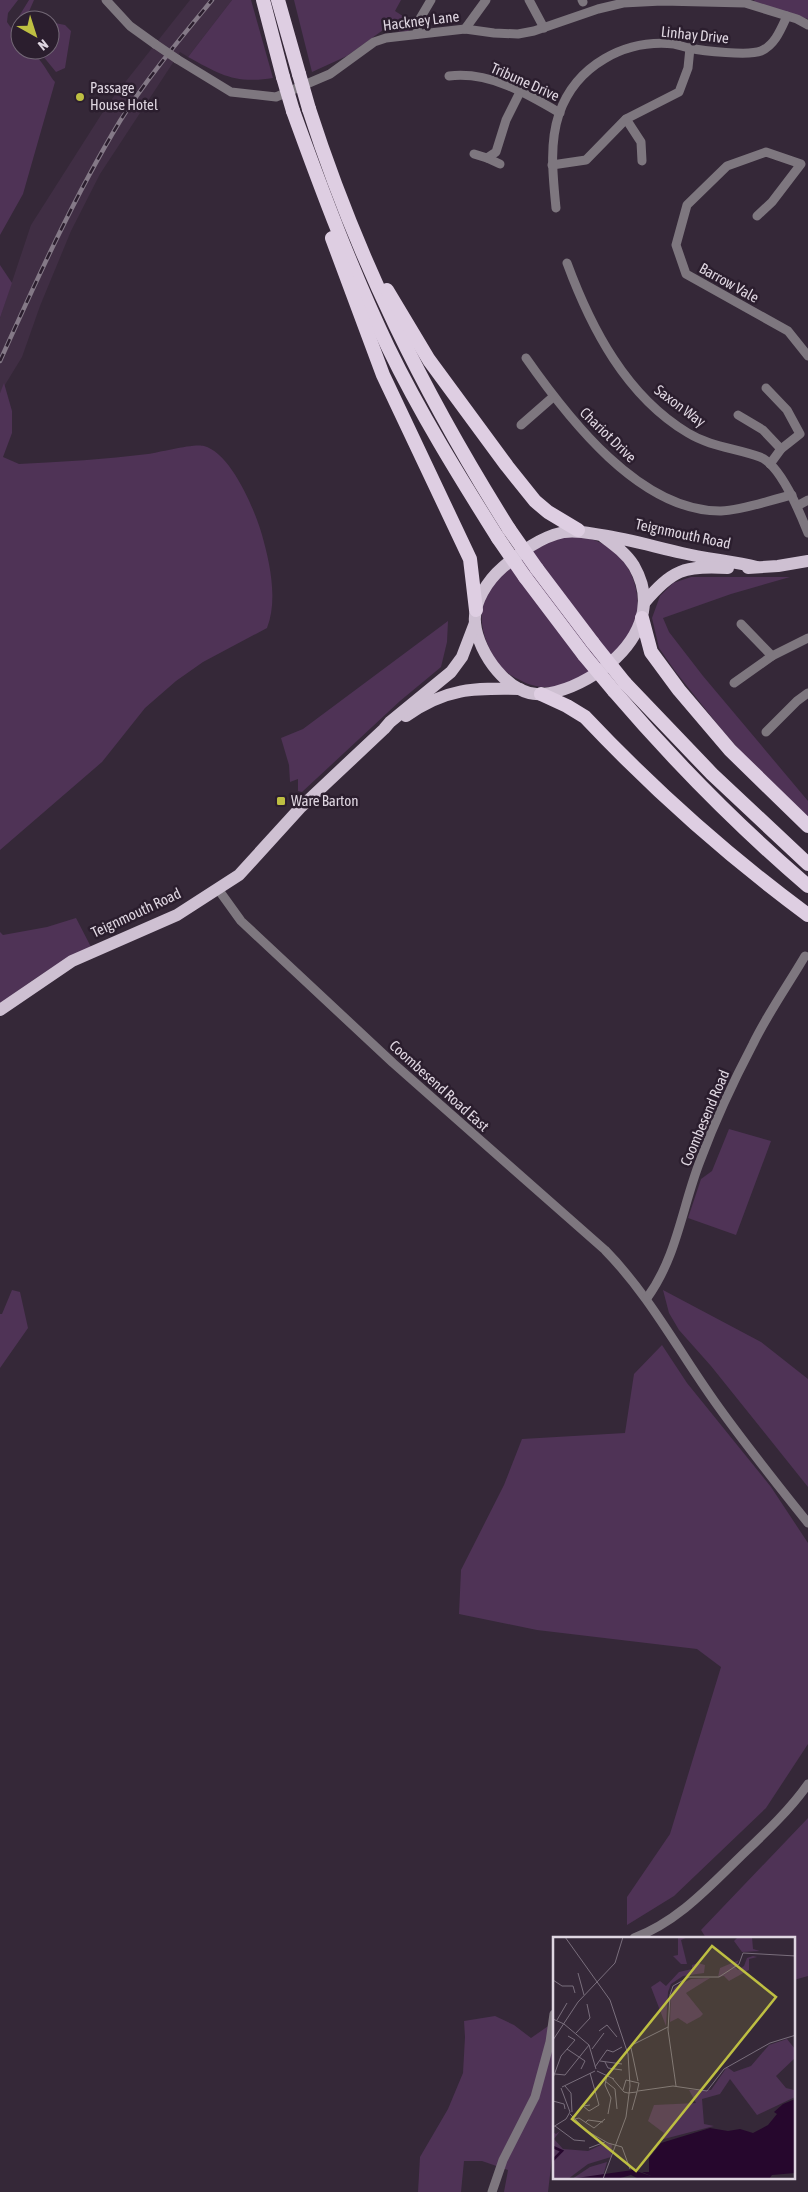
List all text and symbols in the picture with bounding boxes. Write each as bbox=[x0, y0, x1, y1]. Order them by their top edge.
street label: Hackney Lane bbox=[382, 7, 460, 34]
north arrow bbox=[10, 10, 60, 60]
street label: Linhay Drive bbox=[660, 22, 730, 47]
text: N bbox=[35, 36, 51, 54]
street label: Tribune Drive bbox=[488, 59, 562, 104]
place label: Passage House Hotel bbox=[90, 79, 158, 113]
marker: Passage House Hotel bbox=[74, 91, 86, 103]
street label: Barrow Vale bbox=[697, 259, 762, 306]
street label: Saxon Way bbox=[652, 381, 709, 430]
street label: Chariot Drive bbox=[577, 404, 640, 466]
street label: Teignmouth Road bbox=[634, 515, 732, 552]
place label: Ware Barton bbox=[291, 792, 359, 809]
marker: Ware Barton bbox=[275, 795, 287, 807]
street label: Teignmouth Road bbox=[88, 884, 183, 941]
street label: Coombesend Road East bbox=[386, 1037, 493, 1135]
street label: Coombesend Road bbox=[677, 1067, 732, 1168]
inset map bbox=[553, 1937, 796, 2180]

